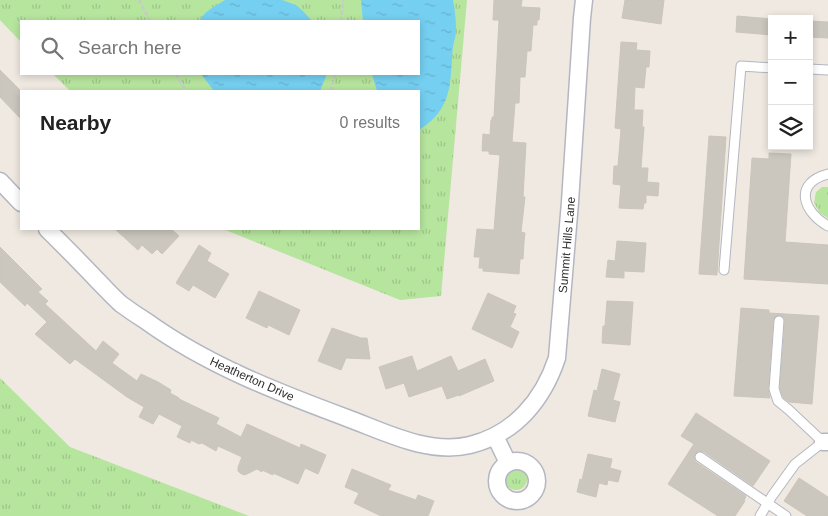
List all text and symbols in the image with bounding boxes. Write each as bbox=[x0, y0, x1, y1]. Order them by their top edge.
map controls bbox=[768, 15, 813, 150]
button: + bbox=[768, 15, 813, 60]
search box bbox=[20, 20, 420, 75]
icon: search bbox=[38, 34, 66, 62]
text: Search here bbox=[78, 37, 182, 58]
button: − bbox=[768, 60, 813, 105]
button: layers bbox=[768, 105, 813, 150]
text: Nearby bbox=[40, 111, 111, 134]
text: 0 results bbox=[340, 114, 400, 131]
street label: Summit Hills Lane bbox=[556, 196, 578, 294]
street label: Heatherton Drive bbox=[208, 354, 297, 404]

